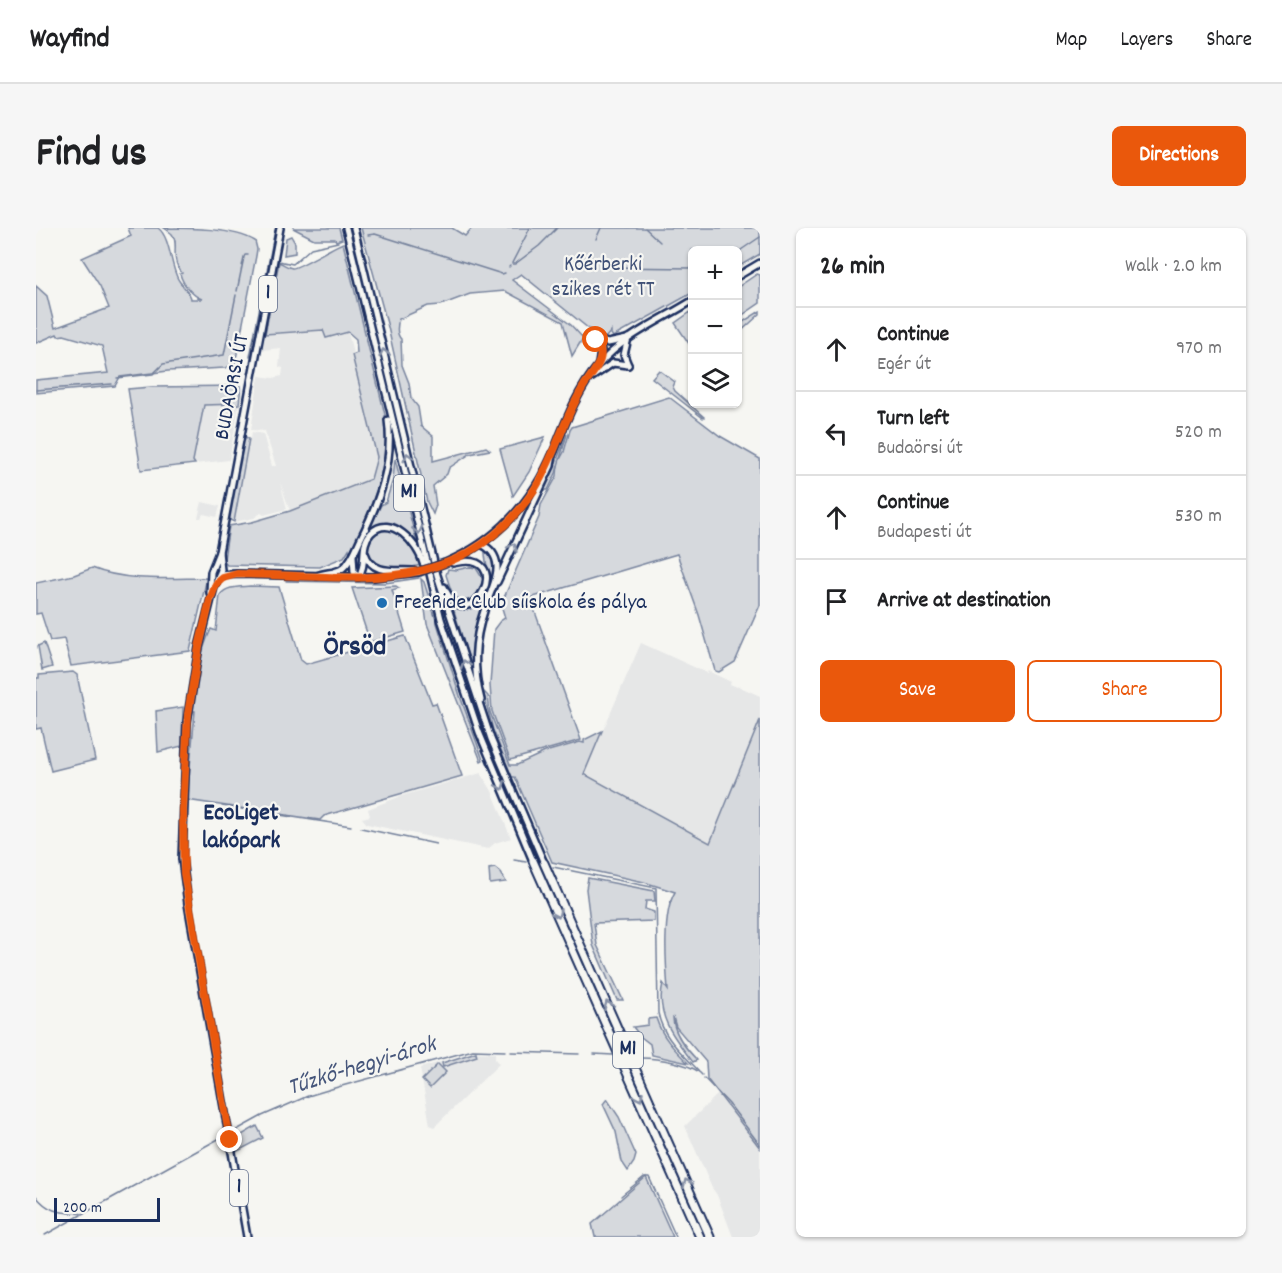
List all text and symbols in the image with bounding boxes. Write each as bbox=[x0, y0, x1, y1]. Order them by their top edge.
text: Wayfind bbox=[30, 21, 110, 61]
text: Map bbox=[1056, 26, 1087, 56]
text: Layers bbox=[1120, 26, 1173, 56]
text: Share bbox=[1206, 26, 1252, 56]
text: Find us bbox=[36, 126, 147, 186]
button: Directions bbox=[1112, 126, 1246, 186]
map controls bbox=[688, 246, 742, 408]
button: + bbox=[688, 246, 742, 300]
text: 26 min bbox=[820, 249, 885, 286]
park label: Kőérberki szikes rét TT bbox=[551, 250, 655, 306]
text: Walk · 2.0 km bbox=[1125, 253, 1222, 281]
road number: 1 bbox=[259, 276, 277, 312]
button: − bbox=[688, 300, 742, 354]
text: Continue bbox=[877, 320, 949, 351]
route start bbox=[582, 326, 608, 352]
street label: BUDAÖRSI ÚT bbox=[208, 331, 258, 443]
icon: ahead bbox=[820, 333, 853, 366]
text: 970 m bbox=[1176, 335, 1222, 363]
one-way arrow bbox=[378, 348, 391, 358]
text: Egér út bbox=[877, 351, 931, 379]
button: layers bbox=[688, 354, 742, 408]
text: Turn left bbox=[877, 404, 949, 435]
icon: left bbox=[820, 417, 853, 450]
text: 520 m bbox=[1175, 419, 1222, 447]
text: Budaörsi út bbox=[877, 435, 963, 463]
one-way arrow bbox=[403, 452, 416, 462]
road number: M1 bbox=[394, 475, 424, 511]
text: Continue bbox=[877, 488, 949, 519]
icon: ahead bbox=[820, 501, 853, 534]
text: 530 m bbox=[1175, 503, 1222, 531]
text: Budapesti út bbox=[877, 519, 972, 547]
one-way arrow bbox=[411, 524, 424, 534]
one-way arrow bbox=[506, 542, 518, 553]
icon: arrive bbox=[820, 585, 853, 618]
text: Arrive at destination bbox=[877, 586, 1051, 617]
place label: FreeRide Club síiskola és pálya bbox=[394, 588, 647, 619]
marker: FreeRide Club síiskola és pálya bbox=[375, 596, 389, 610]
district label: Örsöd bbox=[323, 629, 387, 669]
one-way arrow bbox=[460, 659, 473, 670]
button: Save bbox=[820, 660, 1015, 722]
button: Share bbox=[1027, 660, 1222, 722]
one-way arrow bbox=[493, 779, 505, 790]
district label: EcoLiget lakópark bbox=[202, 797, 280, 859]
one-way arrow bbox=[549, 908, 561, 919]
one-way arrow bbox=[603, 1000, 615, 1011]
water label: Tűzkő-hegyi-árok bbox=[284, 1028, 442, 1106]
road number: M1 bbox=[613, 1032, 643, 1068]
one-way arrow bbox=[632, 1091, 644, 1102]
route end bbox=[216, 1126, 242, 1152]
road number: 1 bbox=[230, 1170, 248, 1206]
one-way arrow bbox=[683, 1178, 695, 1189]
scale bar bbox=[54, 1195, 160, 1222]
text: 200 m bbox=[63, 1197, 102, 1220]

